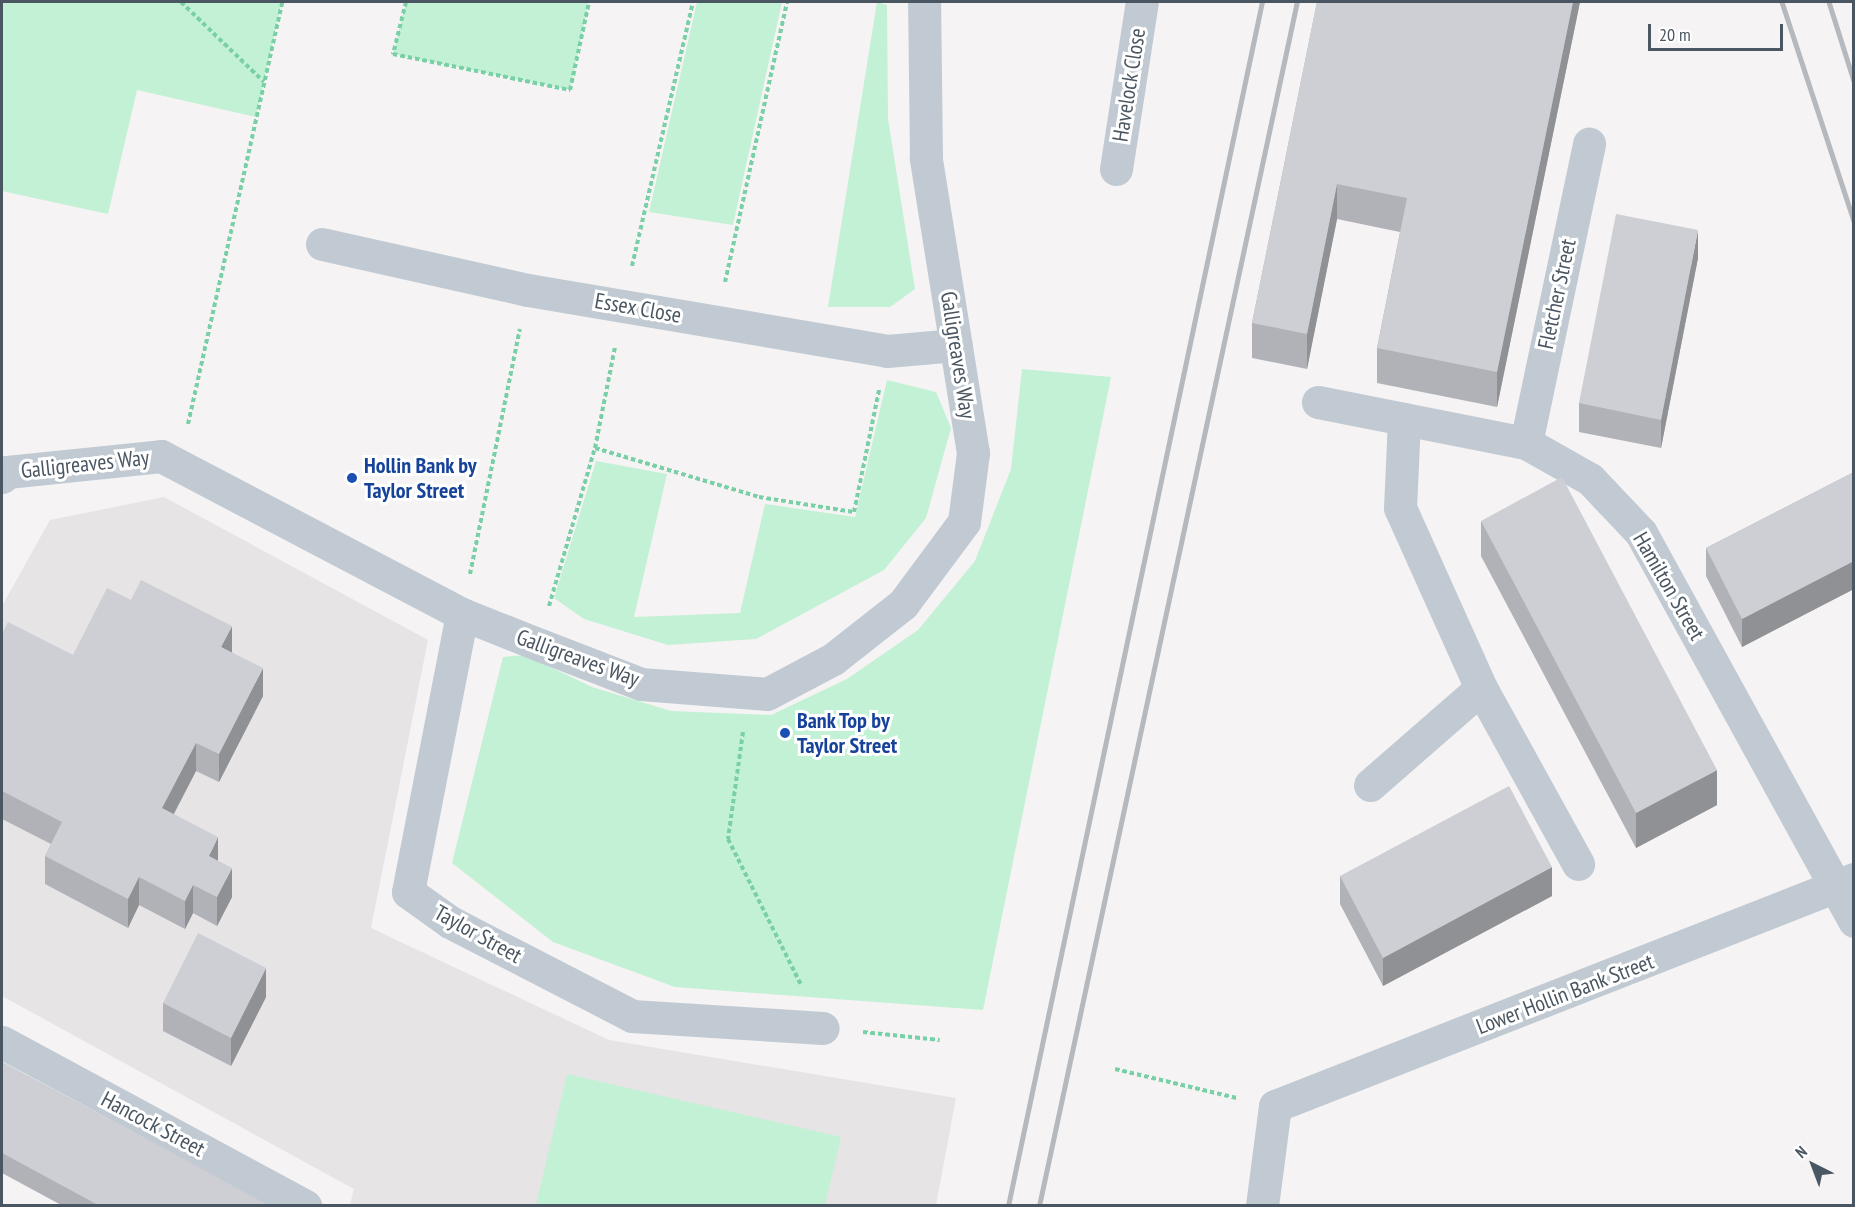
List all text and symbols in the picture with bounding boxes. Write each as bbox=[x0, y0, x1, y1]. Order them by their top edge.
scale bar bbox=[1651, 12, 1786, 50]
text: 20 m bbox=[1659, 23, 1691, 46]
street label: Havelock Close bbox=[1107, 26, 1151, 144]
street label: Fletcher Street bbox=[1532, 236, 1582, 352]
street label: Essex Close bbox=[592, 287, 684, 329]
street label: Galligreaves Way bbox=[935, 289, 981, 421]
street label: Galligreaves Way bbox=[20, 444, 150, 484]
place label: Hollin Bank by Taylor Street bbox=[364, 452, 477, 504]
marker: Hollin Bank by Taylor Street bbox=[345, 471, 359, 485]
street label: Hamilton Street bbox=[1628, 527, 1710, 645]
street label: Galligreaves Way bbox=[513, 624, 643, 692]
place label: Bank Top by Taylor Street bbox=[797, 707, 897, 758]
marker: Bank Top by Taylor Street bbox=[778, 726, 792, 740]
street label: Taylor Street bbox=[430, 899, 526, 969]
street label: Lower Hollin Bank Street bbox=[1472, 948, 1658, 1040]
street label: Hancock Street bbox=[97, 1086, 209, 1162]
north arrow bbox=[1783, 1135, 1843, 1195]
text: N bbox=[1791, 1141, 1811, 1162]

